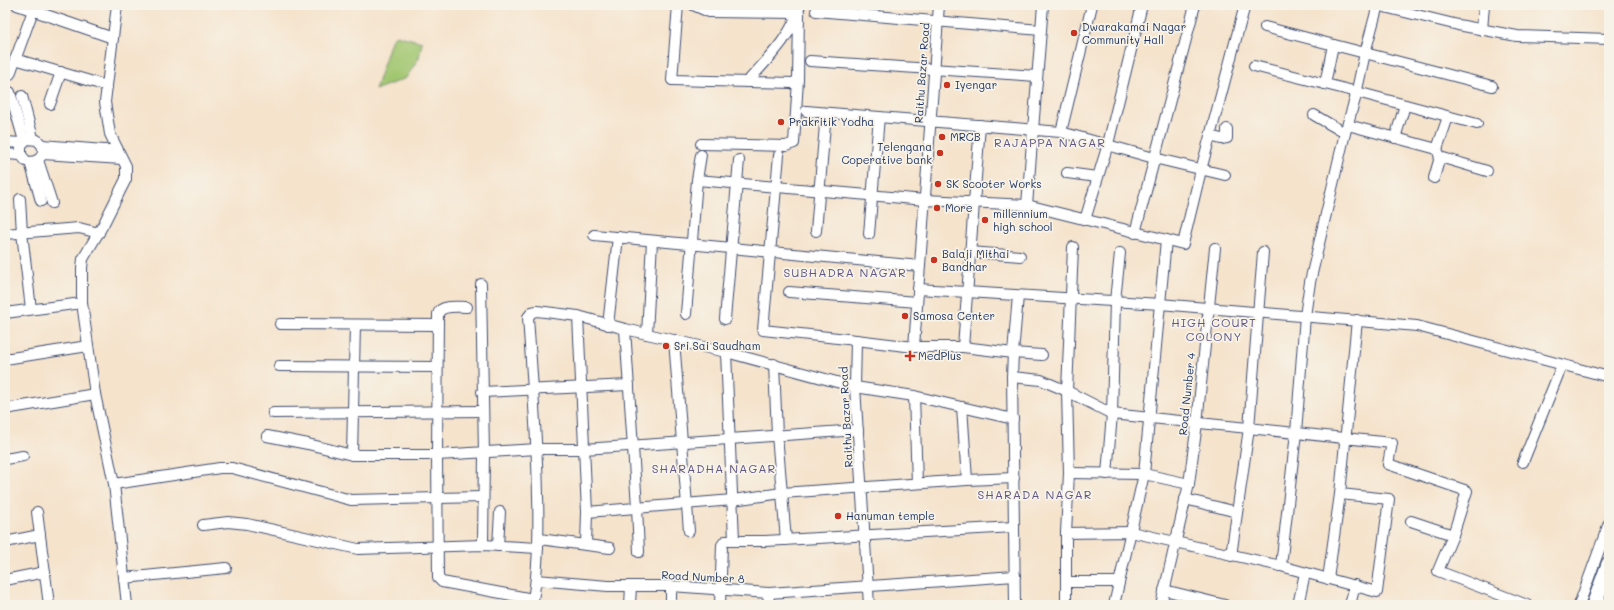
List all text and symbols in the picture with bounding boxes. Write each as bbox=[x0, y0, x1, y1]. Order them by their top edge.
place label: Dwarakamai Nagar Community Hall bbox=[1082, 19, 1186, 47]
street label: Raithu Bazar Road bbox=[910, 22, 933, 124]
marker: Dwarakamai Nagar Community Hall bbox=[1069, 28, 1079, 38]
place label: Iyengar bbox=[955, 77, 997, 92]
marker: Iyengar bbox=[942, 80, 952, 90]
place label: Prakritik Yodha bbox=[789, 114, 874, 129]
marker: Prakritik Yodha bbox=[776, 117, 786, 127]
place label: MRCB bbox=[950, 129, 981, 144]
marker: MRCB bbox=[937, 132, 947, 142]
district label: RAJAPPA NAGAR bbox=[994, 134, 1106, 150]
place label: Telengana Coperative bank bbox=[842, 139, 932, 167]
marker: Telengana Coperative bank bbox=[935, 148, 945, 158]
place label: SK Scooter Works bbox=[946, 176, 1042, 191]
marker: SK Scooter Works bbox=[933, 179, 943, 189]
place label: More bbox=[945, 200, 973, 215]
marker: More bbox=[932, 203, 942, 213]
place label: millennium high school bbox=[993, 206, 1053, 234]
marker: millennium high school bbox=[980, 215, 990, 225]
place label: Balaji Mithai Bandhar bbox=[942, 246, 1009, 274]
marker: Balaji Mithai Bandhar bbox=[929, 255, 939, 265]
district label: SUBHADRA NAGAR bbox=[783, 264, 907, 280]
place label: Samosa Center bbox=[913, 308, 995, 323]
marker: Samosa Center bbox=[900, 311, 910, 321]
district label: HIGH COURT COLONY bbox=[1171, 314, 1257, 344]
place label: Sri Sai Saudham bbox=[674, 338, 760, 353]
marker: Sri Sai Saudham bbox=[661, 341, 671, 351]
place label: MedPlus bbox=[918, 348, 961, 363]
marker: MedPlus bbox=[905, 351, 915, 361]
street label: Road Number 4 bbox=[1175, 351, 1198, 436]
street label: Raithu Bazar Road bbox=[835, 366, 856, 468]
district label: SHARADHA NAGAR bbox=[652, 460, 776, 476]
district label: SHARADA NAGAR bbox=[977, 486, 1093, 502]
place label: Hanuman temple bbox=[846, 508, 935, 523]
marker: Hanuman temple bbox=[833, 511, 843, 521]
street label: Road Number 8 bbox=[661, 567, 745, 586]

